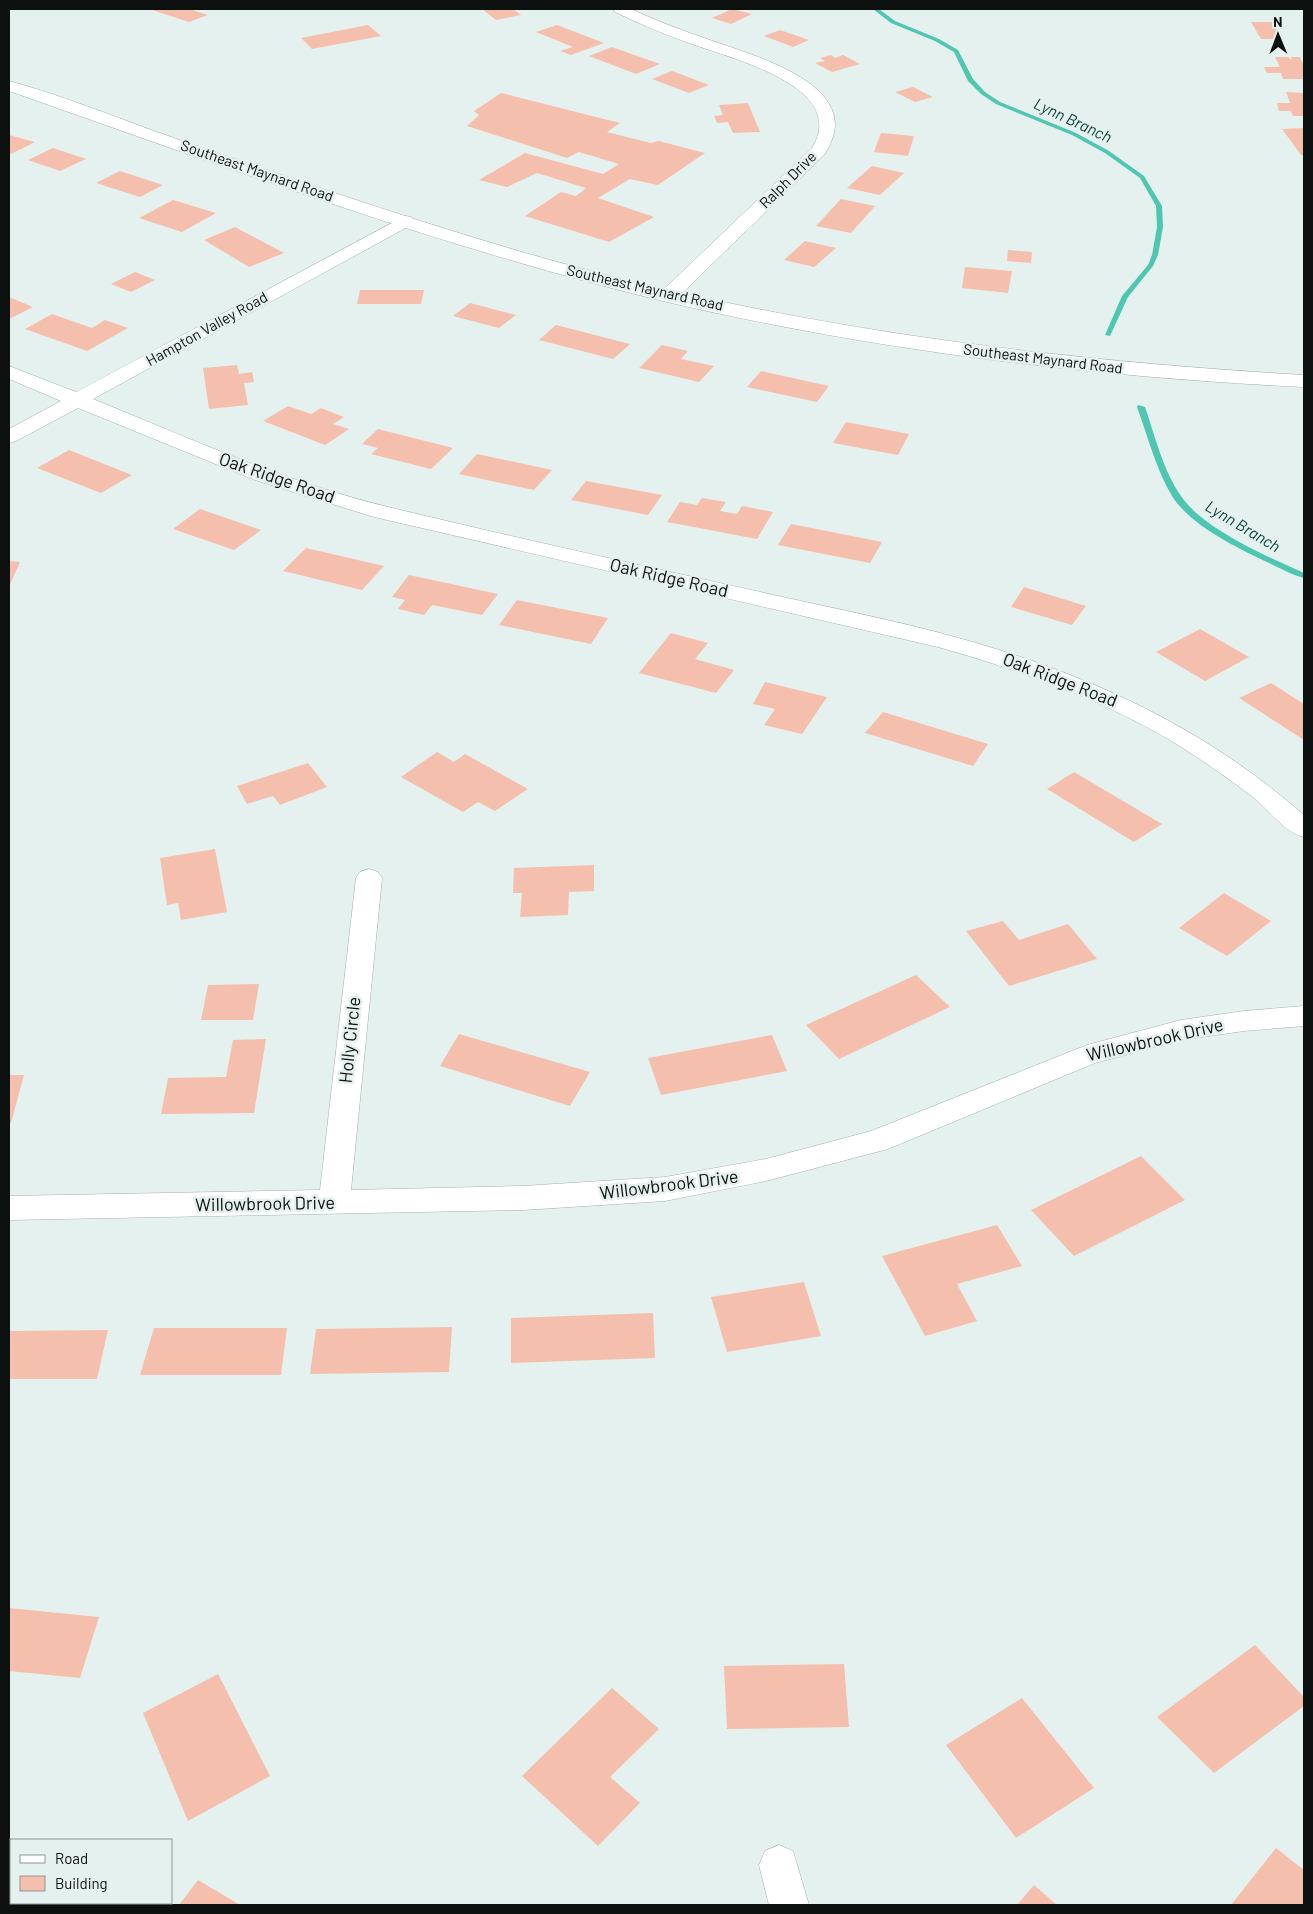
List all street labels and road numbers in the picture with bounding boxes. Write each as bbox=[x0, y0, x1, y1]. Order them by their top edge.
street label: Southeast Maynard Road bbox=[179, 135, 336, 205]
street label: Ralph Drive bbox=[755, 147, 819, 211]
street label: Southeast Maynard Road bbox=[565, 260, 725, 314]
street label: Hampton Valley Road bbox=[143, 287, 270, 369]
street label: Southeast Maynard Road bbox=[962, 339, 1124, 377]
street label: Oak Ridge Road bbox=[217, 447, 338, 507]
street label: Oak Ridge Road bbox=[608, 553, 731, 601]
street label: Oak Ridge Road bbox=[1000, 647, 1121, 711]
street label: Holly Circle bbox=[334, 996, 364, 1084]
street label: Willowbrook Drive bbox=[1084, 1013, 1225, 1065]
street label: Willowbrook Drive bbox=[598, 1165, 740, 1203]
street label: Willowbrook Drive bbox=[195, 1191, 335, 1215]

